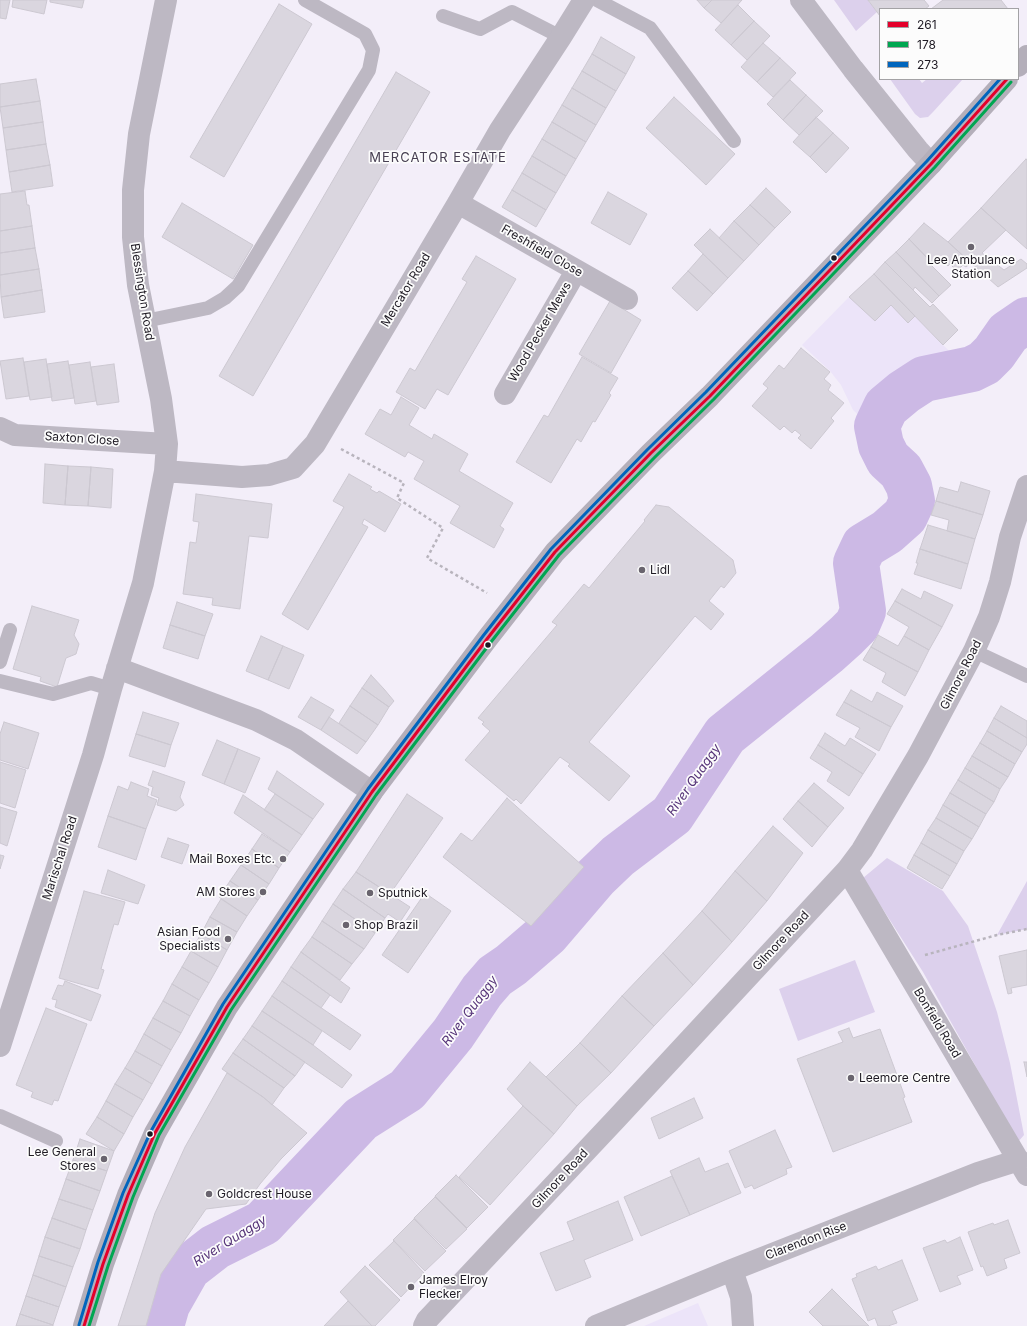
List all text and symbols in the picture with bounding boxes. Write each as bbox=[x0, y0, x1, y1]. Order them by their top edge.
legend bbox=[879, 8, 1019, 80]
text: 261 bbox=[917, 17, 937, 32]
text: 178 bbox=[917, 37, 936, 52]
text: 273 bbox=[917, 57, 938, 72]
district label: MERCATOR ESTATE bbox=[369, 150, 507, 166]
street label: Freshfield Close bbox=[499, 222, 585, 280]
street label: Blessington Road bbox=[127, 242, 157, 342]
marker: Lee Ambulance Station bbox=[966, 242, 976, 252]
street label: Mercator Road bbox=[378, 250, 434, 330]
unlabelled marker bbox=[829, 253, 839, 263]
place label: Lee Ambulance Station bbox=[927, 253, 1015, 281]
street label: Wood Pecker Mews bbox=[506, 280, 574, 384]
street label: Saxton Close bbox=[44, 429, 120, 449]
place label: Lidl bbox=[650, 563, 670, 577]
marker: Lidl bbox=[637, 565, 647, 575]
street label: Gilmore Road bbox=[937, 638, 985, 712]
unlabelled marker bbox=[483, 640, 493, 650]
water label: River Quaggy bbox=[664, 741, 724, 819]
street label: Marischal Road bbox=[40, 814, 80, 902]
place label: Mail Boxes Etc. bbox=[189, 852, 275, 866]
marker: Mail Boxes Etc. bbox=[278, 854, 288, 864]
place label: AM Stores bbox=[196, 885, 255, 899]
place label: Sputnick bbox=[378, 886, 428, 900]
marker: AM Stores bbox=[258, 887, 268, 897]
marker: Sputnick bbox=[365, 888, 375, 898]
street label: Gilmore Road bbox=[750, 908, 812, 974]
place label: Shop Brazil bbox=[354, 918, 418, 932]
marker: Shop Brazil bbox=[341, 920, 351, 930]
place label: Asian Food Specialists bbox=[157, 925, 220, 953]
marker: Asian Food Specialists bbox=[223, 934, 233, 944]
water label: River Quaggy bbox=[439, 973, 501, 1049]
street label: Bonfield Road bbox=[910, 985, 964, 1061]
place label: Leemore Centre bbox=[859, 1071, 950, 1085]
marker: Leemore Centre bbox=[846, 1073, 856, 1083]
unlabelled marker bbox=[145, 1129, 155, 1139]
place label: Lee General Stores bbox=[28, 1145, 96, 1173]
street label: Gilmore Road bbox=[529, 1146, 591, 1212]
marker: Lee General Stores bbox=[99, 1154, 109, 1164]
place label: Goldcrest House bbox=[217, 1187, 312, 1201]
marker: Goldcrest House bbox=[204, 1189, 214, 1199]
water label: River Quaggy bbox=[190, 1212, 270, 1270]
street label: Clarendon Rise bbox=[763, 1219, 849, 1263]
place label: James Elroy Flecker bbox=[419, 1273, 488, 1301]
marker: James Elroy Flecker bbox=[406, 1282, 416, 1292]

